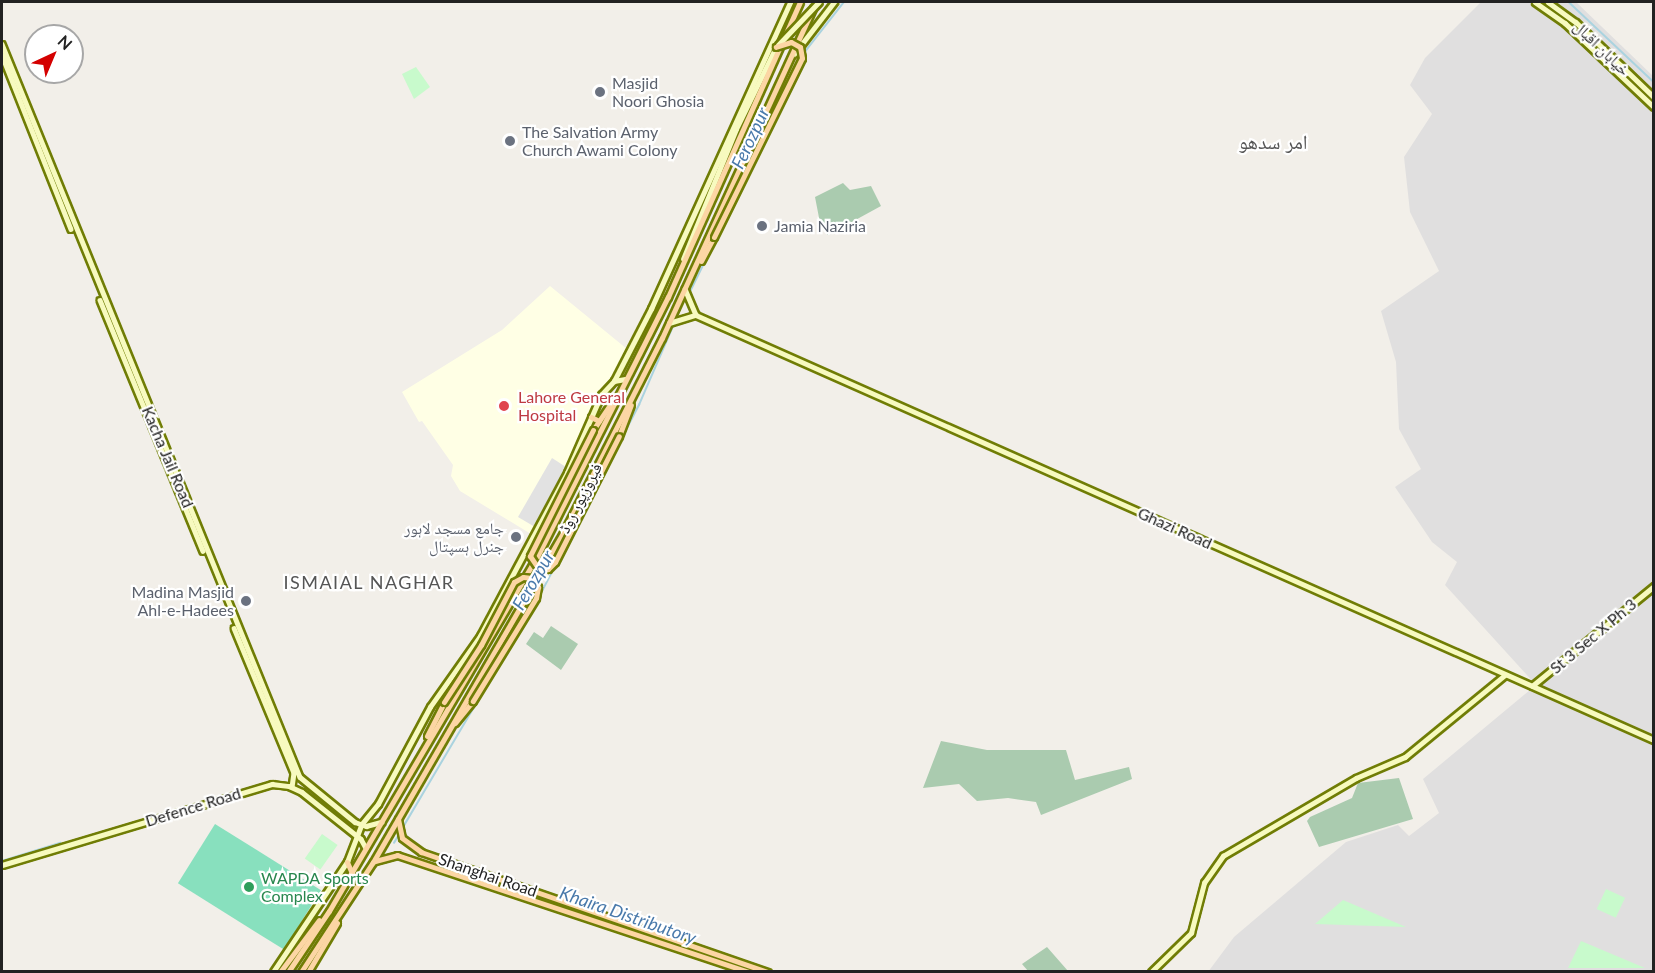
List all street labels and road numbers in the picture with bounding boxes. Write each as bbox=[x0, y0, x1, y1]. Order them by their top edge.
street label: خیابان اقبال bbox=[1570, 17, 1634, 79]
street label: Kacha Jail Road bbox=[138, 403, 198, 511]
street label: فیروزپور روڈ bbox=[554, 460, 606, 536]
street label: Ghazi Road bbox=[1135, 503, 1215, 553]
street label: St 3 Sec X Ph 3 bbox=[1546, 594, 1640, 678]
street label: Defence Road bbox=[143, 783, 243, 831]
street label: Shanghai Road bbox=[436, 849, 540, 901]

